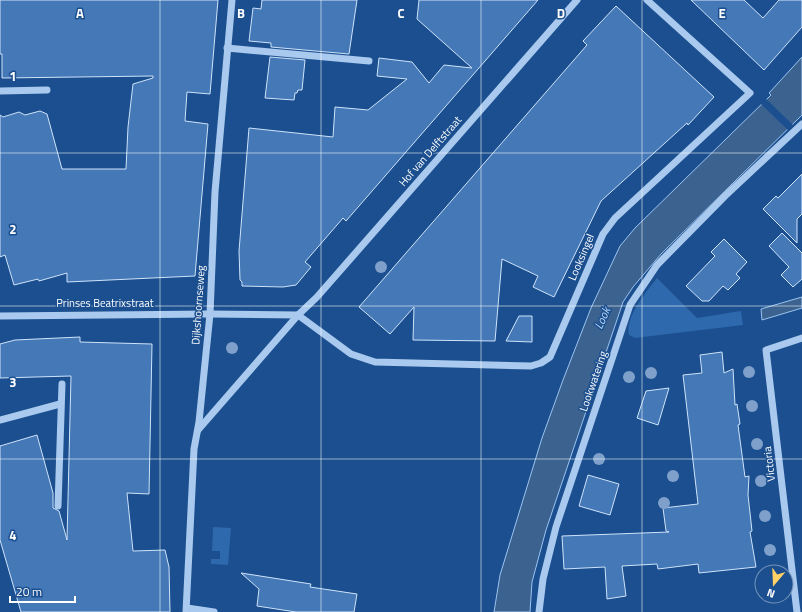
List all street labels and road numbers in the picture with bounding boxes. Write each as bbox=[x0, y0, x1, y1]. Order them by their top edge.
street label: Hof van Delftstraat bbox=[395, 112, 465, 190]
street label: Looksingel bbox=[564, 231, 598, 283]
street label: Dijkshoornseweg bbox=[187, 264, 209, 345]
street label: Prinses Beatrixstraat bbox=[56, 295, 154, 311]
street label: Lookwatering bbox=[575, 348, 611, 413]
street label: Victoria bbox=[759, 445, 779, 482]

